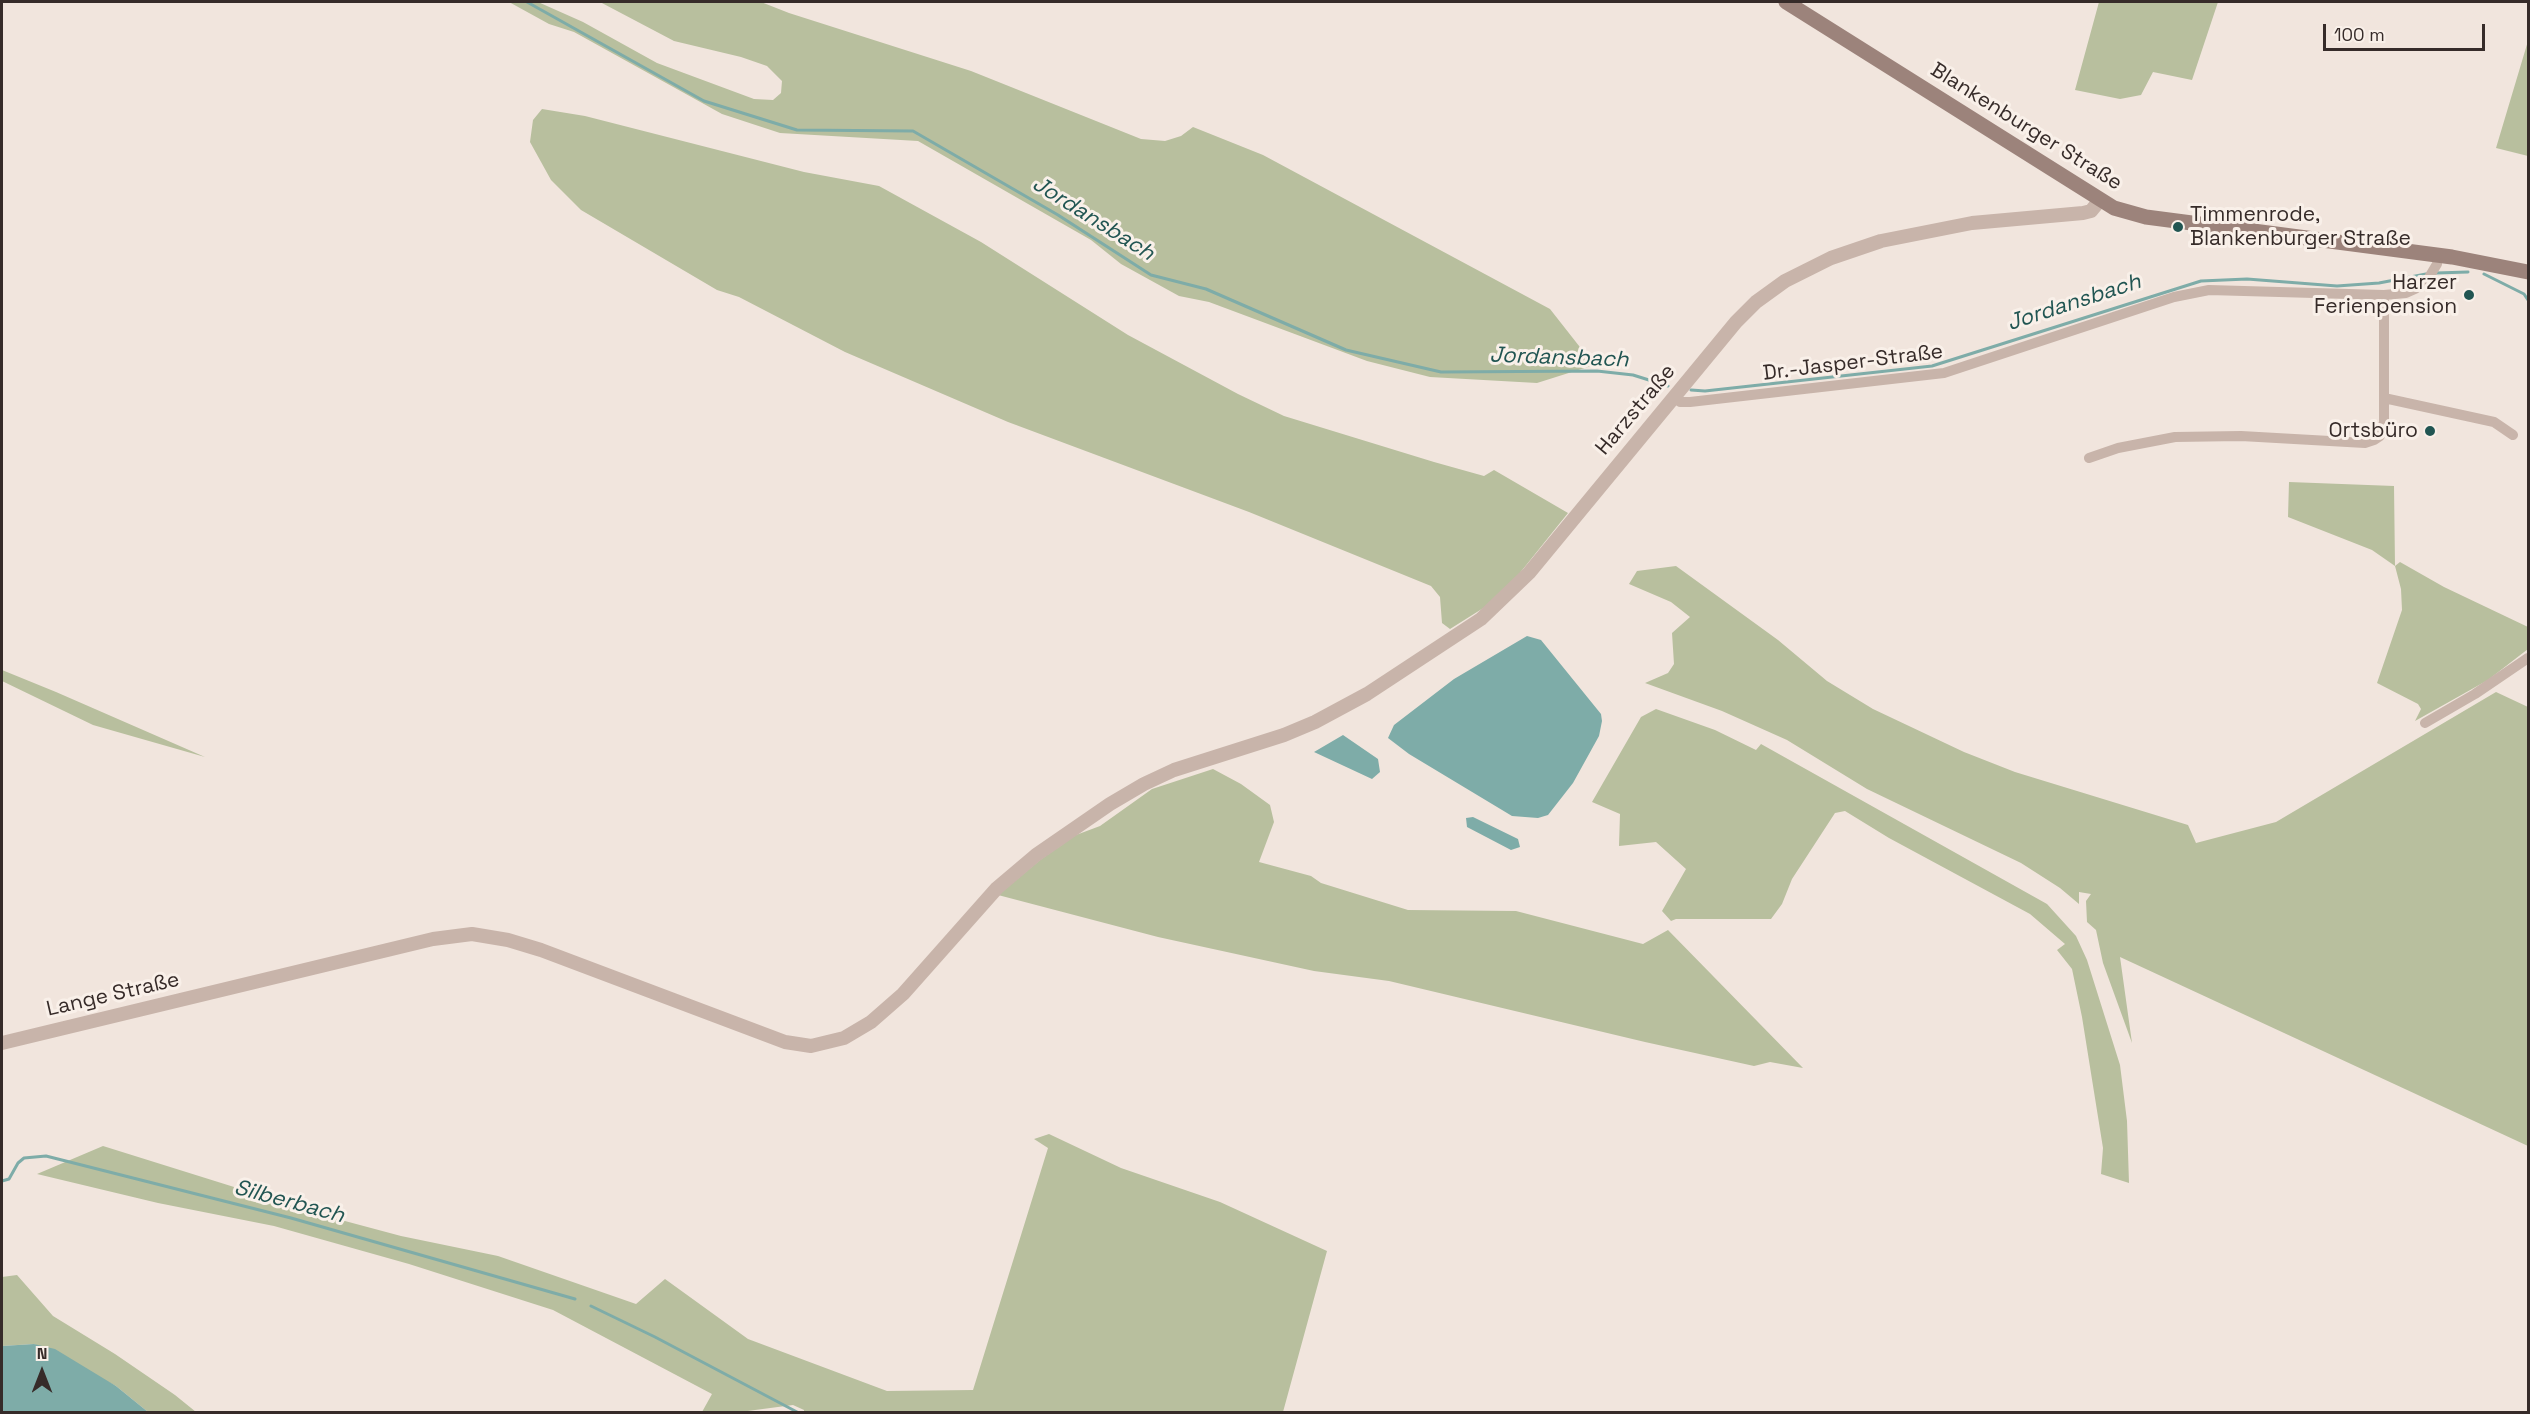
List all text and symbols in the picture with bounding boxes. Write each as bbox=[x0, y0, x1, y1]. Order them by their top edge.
scale bar bbox=[2326, 12, 2488, 50]
text: 100 m bbox=[2334, 23, 2385, 46]
street label: Blankenburger Straße bbox=[1926, 58, 2126, 196]
water label: Jordansbach bbox=[1027, 171, 1159, 267]
place label: Timmenrode, Blankenburger Straße bbox=[2190, 202, 2411, 252]
marker: Timmenrode, Blankenburger Straße bbox=[2171, 220, 2185, 234]
water label: Jordansbach bbox=[2004, 269, 2144, 337]
place label: Harzer Ferienpension bbox=[2314, 270, 2457, 320]
marker: Harzer Ferienpension bbox=[2462, 288, 2476, 302]
street label: Dr.-Jasper-Straße bbox=[1762, 339, 1944, 387]
water label: Jordansbach bbox=[1489, 342, 1629, 374]
street label: Harzstraße bbox=[1591, 360, 1681, 460]
place label: Ortsbüro bbox=[2328, 418, 2418, 444]
marker: Ortsbüro bbox=[2423, 424, 2437, 438]
street label: Lange Straße bbox=[44, 967, 182, 1023]
water label: Silberbach bbox=[231, 1175, 347, 1229]
north arrow bbox=[12, 1342, 72, 1402]
text: N bbox=[37, 1343, 47, 1364]

